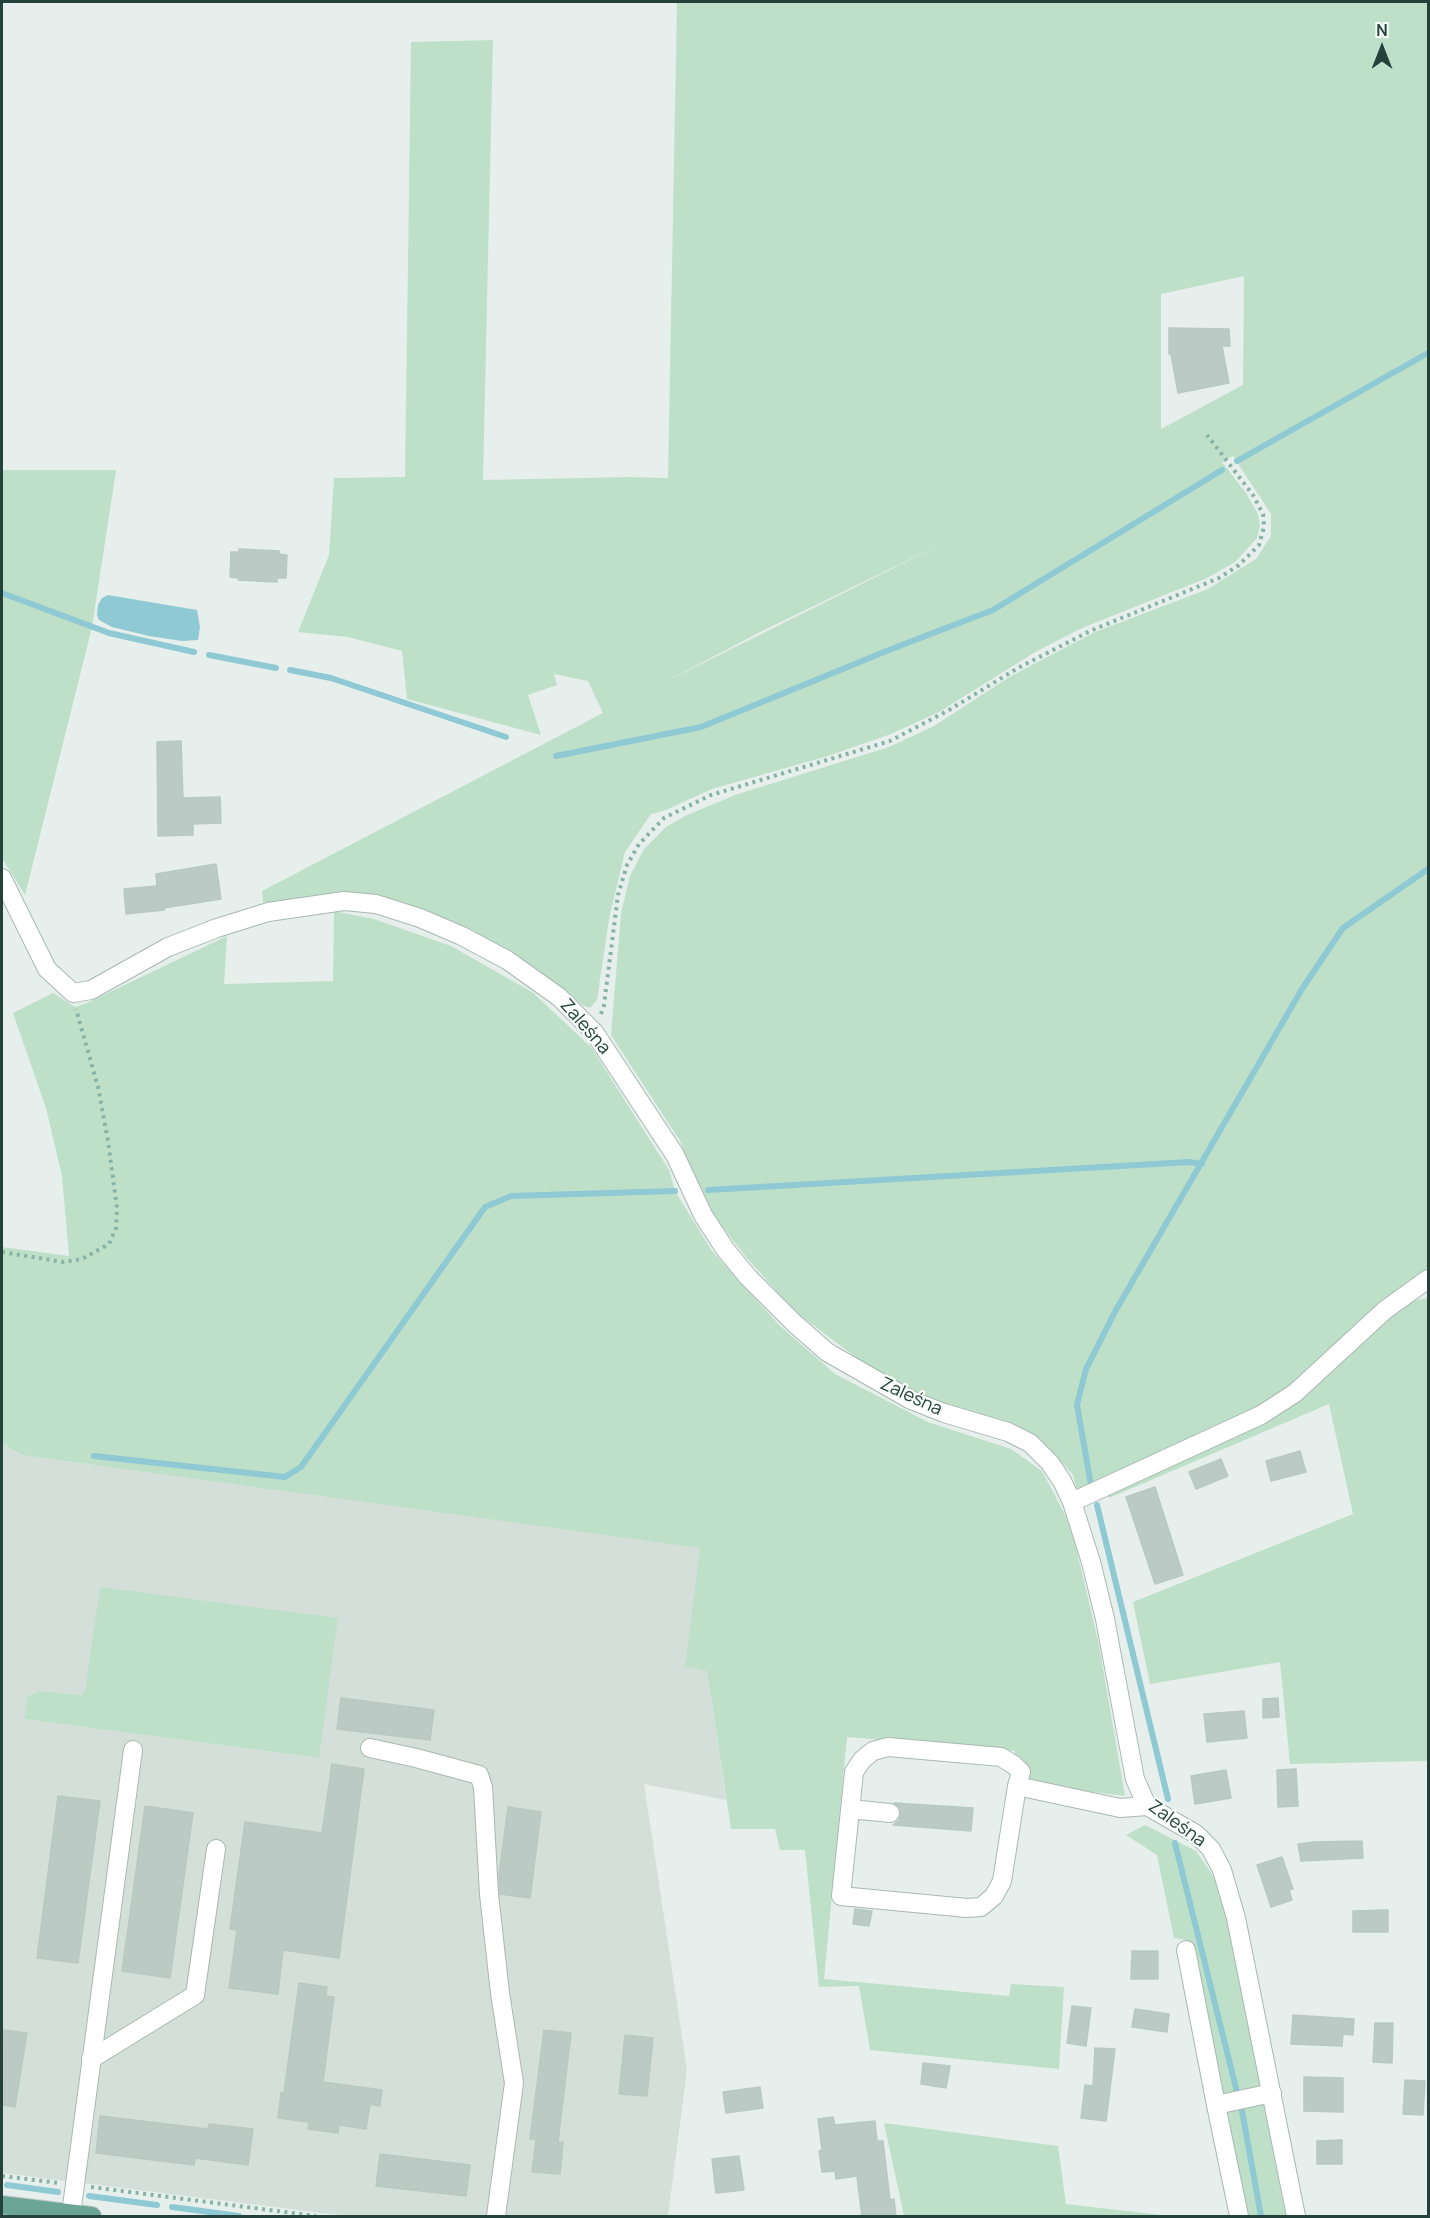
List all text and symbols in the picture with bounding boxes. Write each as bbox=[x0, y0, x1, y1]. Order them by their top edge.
north arrow bbox=[1352, 18, 1412, 78]
text: N bbox=[1376, 19, 1388, 41]
street label: Zaleśna bbox=[555, 995, 615, 1059]
street label: Zaleśna bbox=[877, 1373, 945, 1421]
street label: Zaleśna bbox=[1144, 1796, 1210, 1852]

